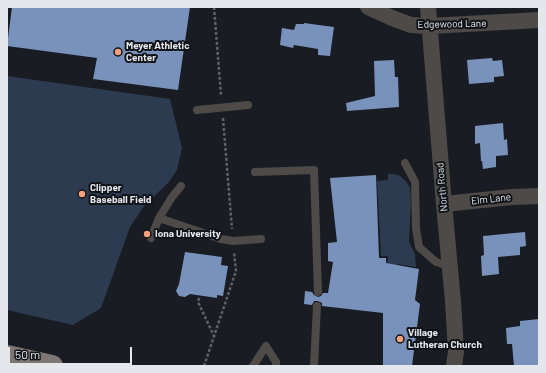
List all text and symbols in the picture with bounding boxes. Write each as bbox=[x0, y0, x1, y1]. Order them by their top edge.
street label: Edgewood Lane bbox=[417, 17, 487, 31]
place label: Meyer Athletic Center bbox=[126, 40, 190, 64]
marker: Meyer Athletic Center bbox=[113, 47, 123, 57]
street label: North Road bbox=[434, 162, 450, 212]
place label: Clipper Baseball Field bbox=[90, 182, 151, 206]
marker: Clipper Baseball Field bbox=[77, 189, 87, 199]
street label: Elm Lane bbox=[470, 191, 512, 207]
place label: Iona University bbox=[155, 228, 221, 240]
marker: Iona University bbox=[142, 229, 152, 239]
place label: Village Lutheran Church bbox=[408, 327, 482, 350]
marker: Village Lutheran Church bbox=[395, 334, 405, 344]
scale bar bbox=[10, 339, 134, 365]
text: 50 m bbox=[15, 347, 40, 361]

